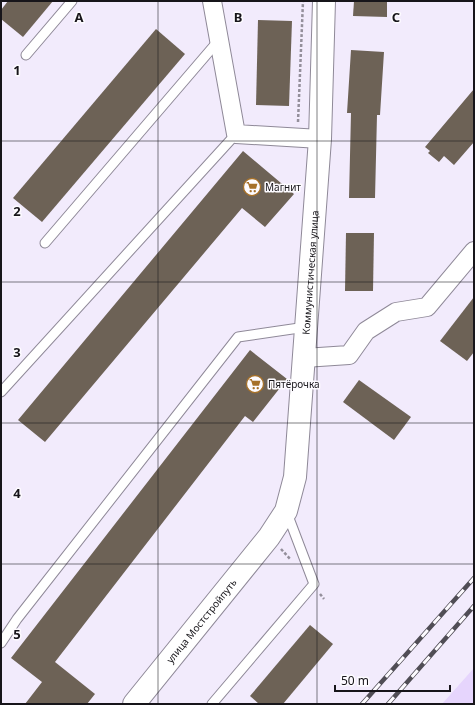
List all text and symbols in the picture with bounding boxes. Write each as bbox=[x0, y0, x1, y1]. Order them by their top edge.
text: A bbox=[75, 8, 84, 26]
text: B bbox=[234, 8, 242, 26]
text: C bbox=[392, 8, 400, 26]
text: 1 bbox=[13, 61, 21, 79]
supermarket icon: Магнит bbox=[242, 177, 262, 197]
place label: Магнит bbox=[265, 180, 301, 194]
text: 2 bbox=[13, 202, 21, 220]
street label: Коммунистическая улица bbox=[299, 210, 322, 335]
text: 3 bbox=[13, 343, 21, 361]
supermarket icon: Пятёрочка bbox=[245, 374, 265, 394]
place label: Пятёрочка bbox=[268, 377, 320, 391]
text: 4 bbox=[13, 484, 21, 502]
street label: улица Мостстройпуть bbox=[163, 576, 240, 666]
text: 5 bbox=[13, 625, 21, 643]
scale bar bbox=[335, 667, 450, 693]
text: 50 m bbox=[341, 672, 369, 689]

